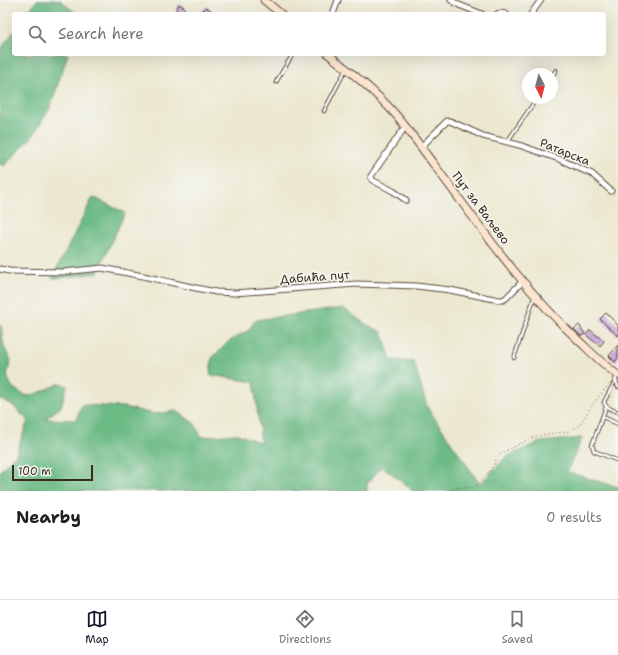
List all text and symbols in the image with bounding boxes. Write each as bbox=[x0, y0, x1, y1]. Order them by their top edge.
search box bbox=[12, 12, 606, 56]
icon: search bbox=[26, 23, 48, 45]
text: Search here bbox=[58, 24, 144, 44]
north arrow bbox=[522, 68, 558, 104]
street label: Ратарска bbox=[538, 135, 593, 169]
street label: Пут за Ваљево bbox=[448, 168, 514, 248]
street label: Дабића пут bbox=[280, 267, 351, 287]
scale bar bbox=[12, 463, 93, 482]
text: 100 m bbox=[18, 464, 51, 479]
text: Nearby bbox=[16, 506, 81, 528]
text: 0 results bbox=[546, 509, 602, 526]
tab: Map bbox=[85, 608, 109, 647]
tab: Directions bbox=[279, 608, 331, 647]
tab: Saved bbox=[502, 608, 533, 647]

